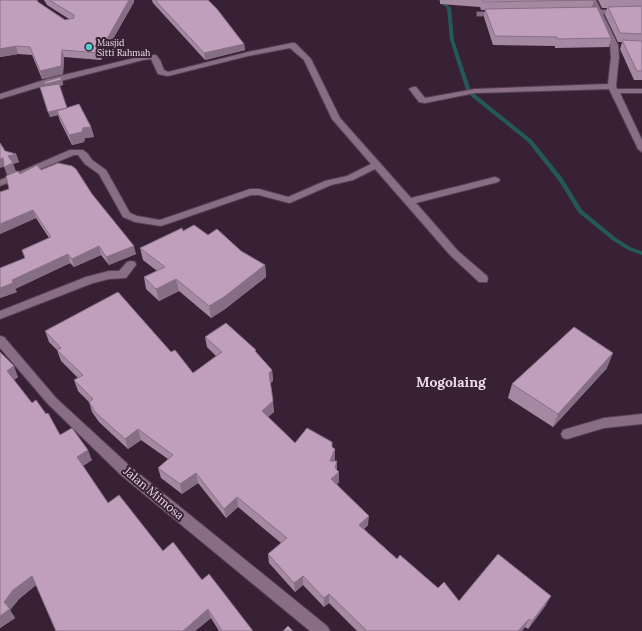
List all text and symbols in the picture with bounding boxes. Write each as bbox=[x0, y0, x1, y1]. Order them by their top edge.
place label: Masjid Sitti Rahmah bbox=[97, 37, 151, 58]
marker: Masjid Sitti Rahmah bbox=[84, 42, 94, 52]
district label: Mogolaing bbox=[416, 373, 487, 391]
street label: Jalan Mimosa bbox=[120, 463, 187, 523]

